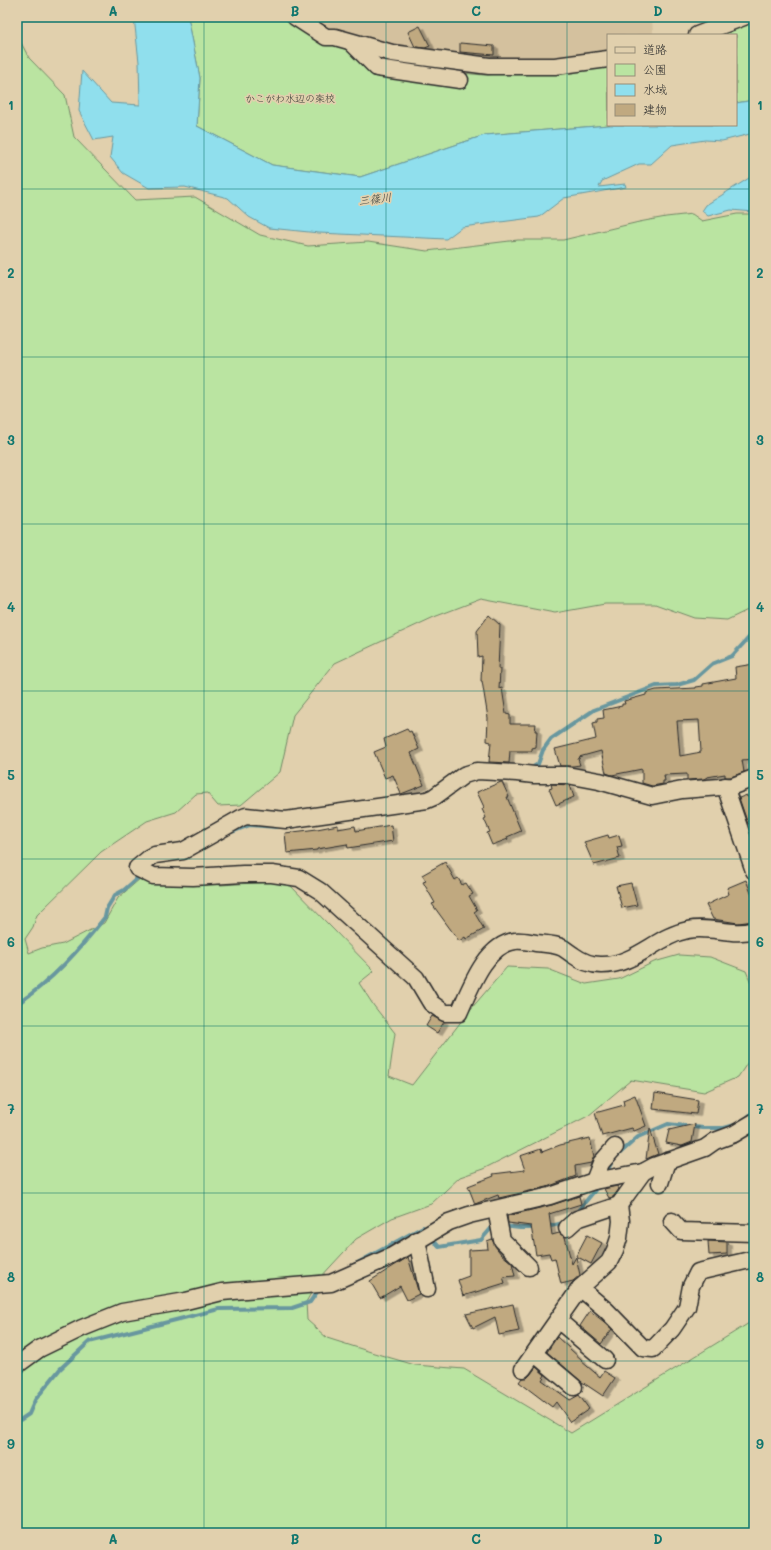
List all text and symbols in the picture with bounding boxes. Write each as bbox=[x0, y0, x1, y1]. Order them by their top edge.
text: A bbox=[108, 2, 118, 19]
text: B bbox=[291, 2, 300, 19]
text: C bbox=[471, 2, 481, 19]
text: D bbox=[653, 2, 663, 19]
legend bbox=[607, 34, 737, 126]
text: 道路 bbox=[643, 41, 667, 57]
text: 公園 bbox=[643, 61, 667, 77]
text: 水域 bbox=[643, 81, 667, 97]
park label: かこがわ水辺の楽校 bbox=[245, 91, 335, 105]
text: 1 bbox=[8, 96, 14, 113]
text: 1 bbox=[757, 96, 763, 113]
text: 建物 bbox=[643, 101, 667, 117]
water label: 三篠川 bbox=[358, 189, 392, 208]
text: 2 bbox=[7, 264, 15, 281]
text: 2 bbox=[756, 264, 764, 281]
text: 3 bbox=[7, 431, 15, 448]
text: 3 bbox=[756, 431, 764, 448]
text: 4 bbox=[7, 598, 15, 615]
text: 4 bbox=[756, 598, 764, 615]
text: 5 bbox=[7, 766, 15, 783]
text: 5 bbox=[756, 766, 764, 783]
text: 6 bbox=[7, 933, 15, 950]
text: 6 bbox=[756, 933, 764, 950]
text: 7 bbox=[7, 1100, 15, 1117]
text: 7 bbox=[756, 1100, 764, 1117]
text: 8 bbox=[7, 1268, 15, 1285]
text: 8 bbox=[756, 1268, 764, 1285]
text: 9 bbox=[7, 1435, 15, 1452]
text: 9 bbox=[756, 1435, 764, 1452]
text: A bbox=[108, 1530, 118, 1547]
text: B bbox=[291, 1530, 300, 1547]
text: C bbox=[471, 1530, 481, 1547]
text: D bbox=[653, 1530, 663, 1547]

